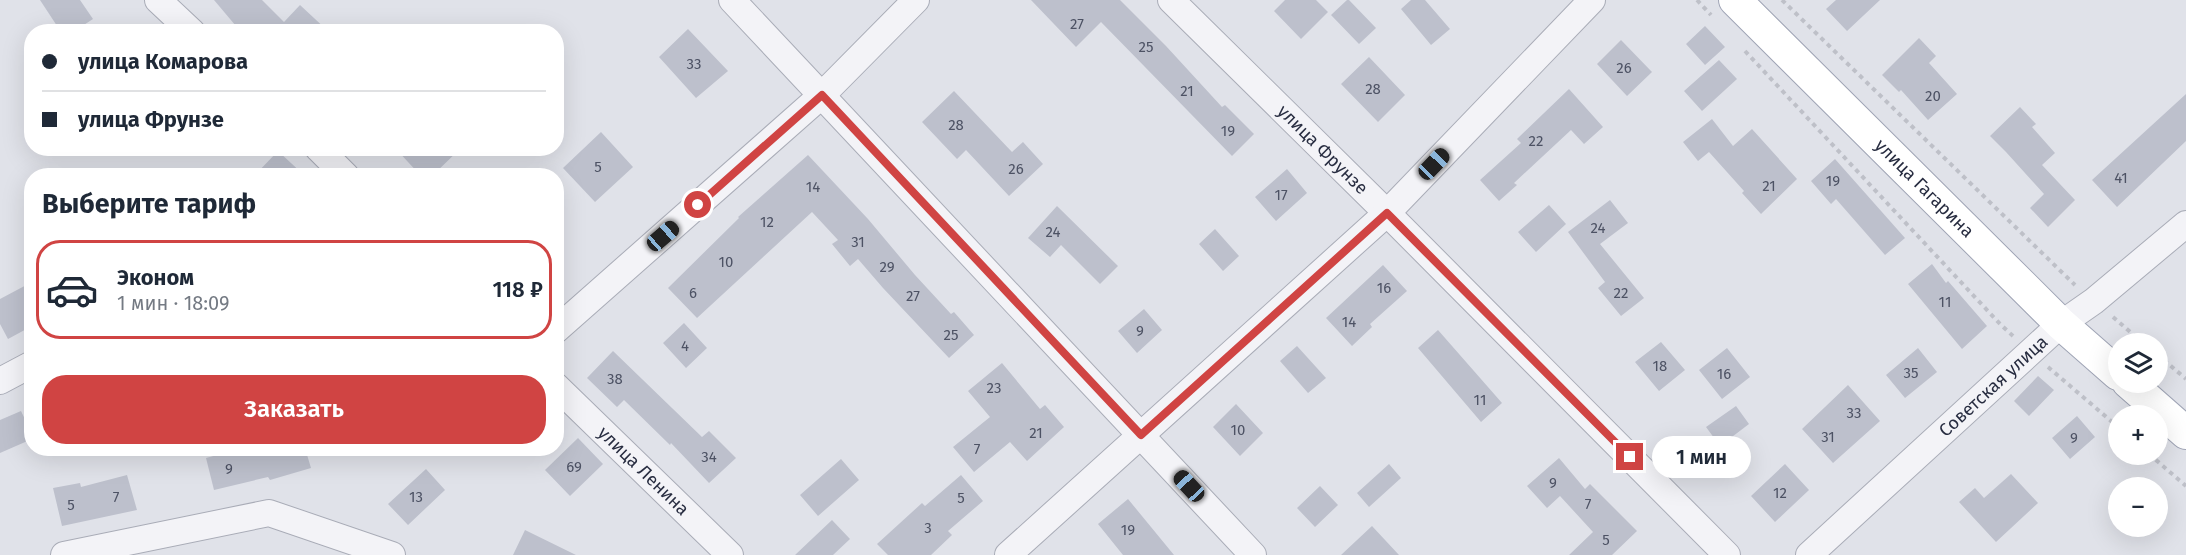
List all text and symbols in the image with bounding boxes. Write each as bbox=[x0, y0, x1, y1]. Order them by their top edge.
house number: 27 bbox=[1070, 15, 1084, 33]
house number: 25 bbox=[1139, 38, 1153, 56]
text: улица Комарова bbox=[78, 48, 248, 75]
house number: 33 bbox=[687, 55, 701, 73]
house number: 26 bbox=[1616, 59, 1632, 77]
house number: 28 bbox=[1365, 80, 1381, 98]
house number: 21 bbox=[1180, 82, 1194, 100]
house number: 20 bbox=[1925, 87, 1941, 105]
street label: улица Фрунзе bbox=[1273, 100, 1373, 199]
text: улица Фрунзе bbox=[78, 106, 224, 133]
house number: 28 bbox=[948, 116, 964, 134]
house number: 19 bbox=[1221, 122, 1235, 140]
house number: 22 bbox=[1529, 132, 1543, 150]
street label: улица Гагарина bbox=[1870, 134, 1979, 242]
car bbox=[1415, 145, 1453, 183]
house number: 5 bbox=[594, 158, 602, 176]
house number: 26 bbox=[1008, 160, 1024, 178]
house number: 41 bbox=[2114, 169, 2128, 187]
house number: 19 bbox=[1826, 172, 1840, 190]
house number: 21 bbox=[1762, 177, 1776, 195]
house number: 14 bbox=[806, 178, 820, 196]
house number: 17 bbox=[1274, 186, 1288, 204]
text: Выберите тариф bbox=[42, 188, 256, 220]
route start bbox=[684, 191, 711, 218]
house number: 12 bbox=[760, 213, 774, 231]
car bbox=[644, 217, 682, 255]
house number: 24 bbox=[1590, 219, 1606, 237]
house number: 24 bbox=[1045, 223, 1061, 241]
house number: 31 bbox=[851, 233, 865, 251]
house number: 10 bbox=[719, 253, 733, 271]
house number: 29 bbox=[879, 258, 895, 276]
icon: car bbox=[45, 263, 99, 317]
text: Эконом bbox=[117, 264, 194, 291]
text: 118 ₽ bbox=[492, 276, 543, 303]
house number: 16 bbox=[1377, 279, 1391, 297]
house number: 6 bbox=[689, 284, 697, 302]
house number: 22 bbox=[1614, 284, 1628, 302]
house number: 27 bbox=[906, 287, 920, 305]
text: 1 мин · 18:09 bbox=[117, 291, 230, 315]
house number: 11 bbox=[1939, 293, 1951, 311]
house number: 14 bbox=[1342, 313, 1356, 331]
house number: 9 bbox=[1136, 322, 1144, 340]
house number: 25 bbox=[944, 326, 958, 344]
street label: Советская улица bbox=[1934, 331, 2052, 441]
map controls bbox=[2108, 333, 2168, 537]
button: layers bbox=[2108, 333, 2168, 393]
house number: 4 bbox=[681, 337, 689, 355]
house number: 18 bbox=[1653, 357, 1667, 375]
house number: 35 bbox=[1903, 364, 1919, 382]
house number: 16 bbox=[1717, 365, 1731, 383]
house number: 38 bbox=[607, 370, 623, 388]
button: Заказать bbox=[42, 375, 546, 444]
house number: 23 bbox=[987, 379, 1001, 397]
house number: 11 bbox=[1474, 391, 1486, 409]
house number: 33 bbox=[1847, 404, 1861, 422]
button: + bbox=[2108, 405, 2168, 465]
house number: 10 bbox=[1231, 421, 1245, 439]
street label: улица Ленина bbox=[593, 422, 694, 520]
house number: 21 bbox=[1029, 424, 1043, 442]
house number: 31 bbox=[1821, 428, 1835, 446]
house number: 9 bbox=[2070, 429, 2078, 447]
callout: 1 мин bbox=[1651, 436, 1750, 478]
house number: 7 bbox=[974, 440, 981, 458]
route end bbox=[1616, 443, 1643, 470]
text: 1 мин bbox=[1676, 445, 1727, 469]
house number: 34 bbox=[701, 448, 717, 466]
house number: 69 bbox=[566, 458, 582, 476]
house number: 9 bbox=[225, 460, 233, 478]
car bbox=[1170, 467, 1208, 505]
house number: 9 bbox=[1549, 474, 1557, 492]
button: − bbox=[2108, 477, 2168, 537]
house number: 12 bbox=[1773, 484, 1787, 502]
house number: 7 bbox=[113, 488, 120, 506]
house number: 13 bbox=[409, 488, 423, 506]
house number: 5 bbox=[957, 489, 965, 507]
house number: 7 bbox=[1585, 495, 1592, 513]
house number: 5 bbox=[67, 496, 75, 514]
house number: 3 bbox=[924, 519, 932, 537]
house number: 19 bbox=[1121, 521, 1135, 539]
house number: 5 bbox=[1602, 531, 1610, 549]

